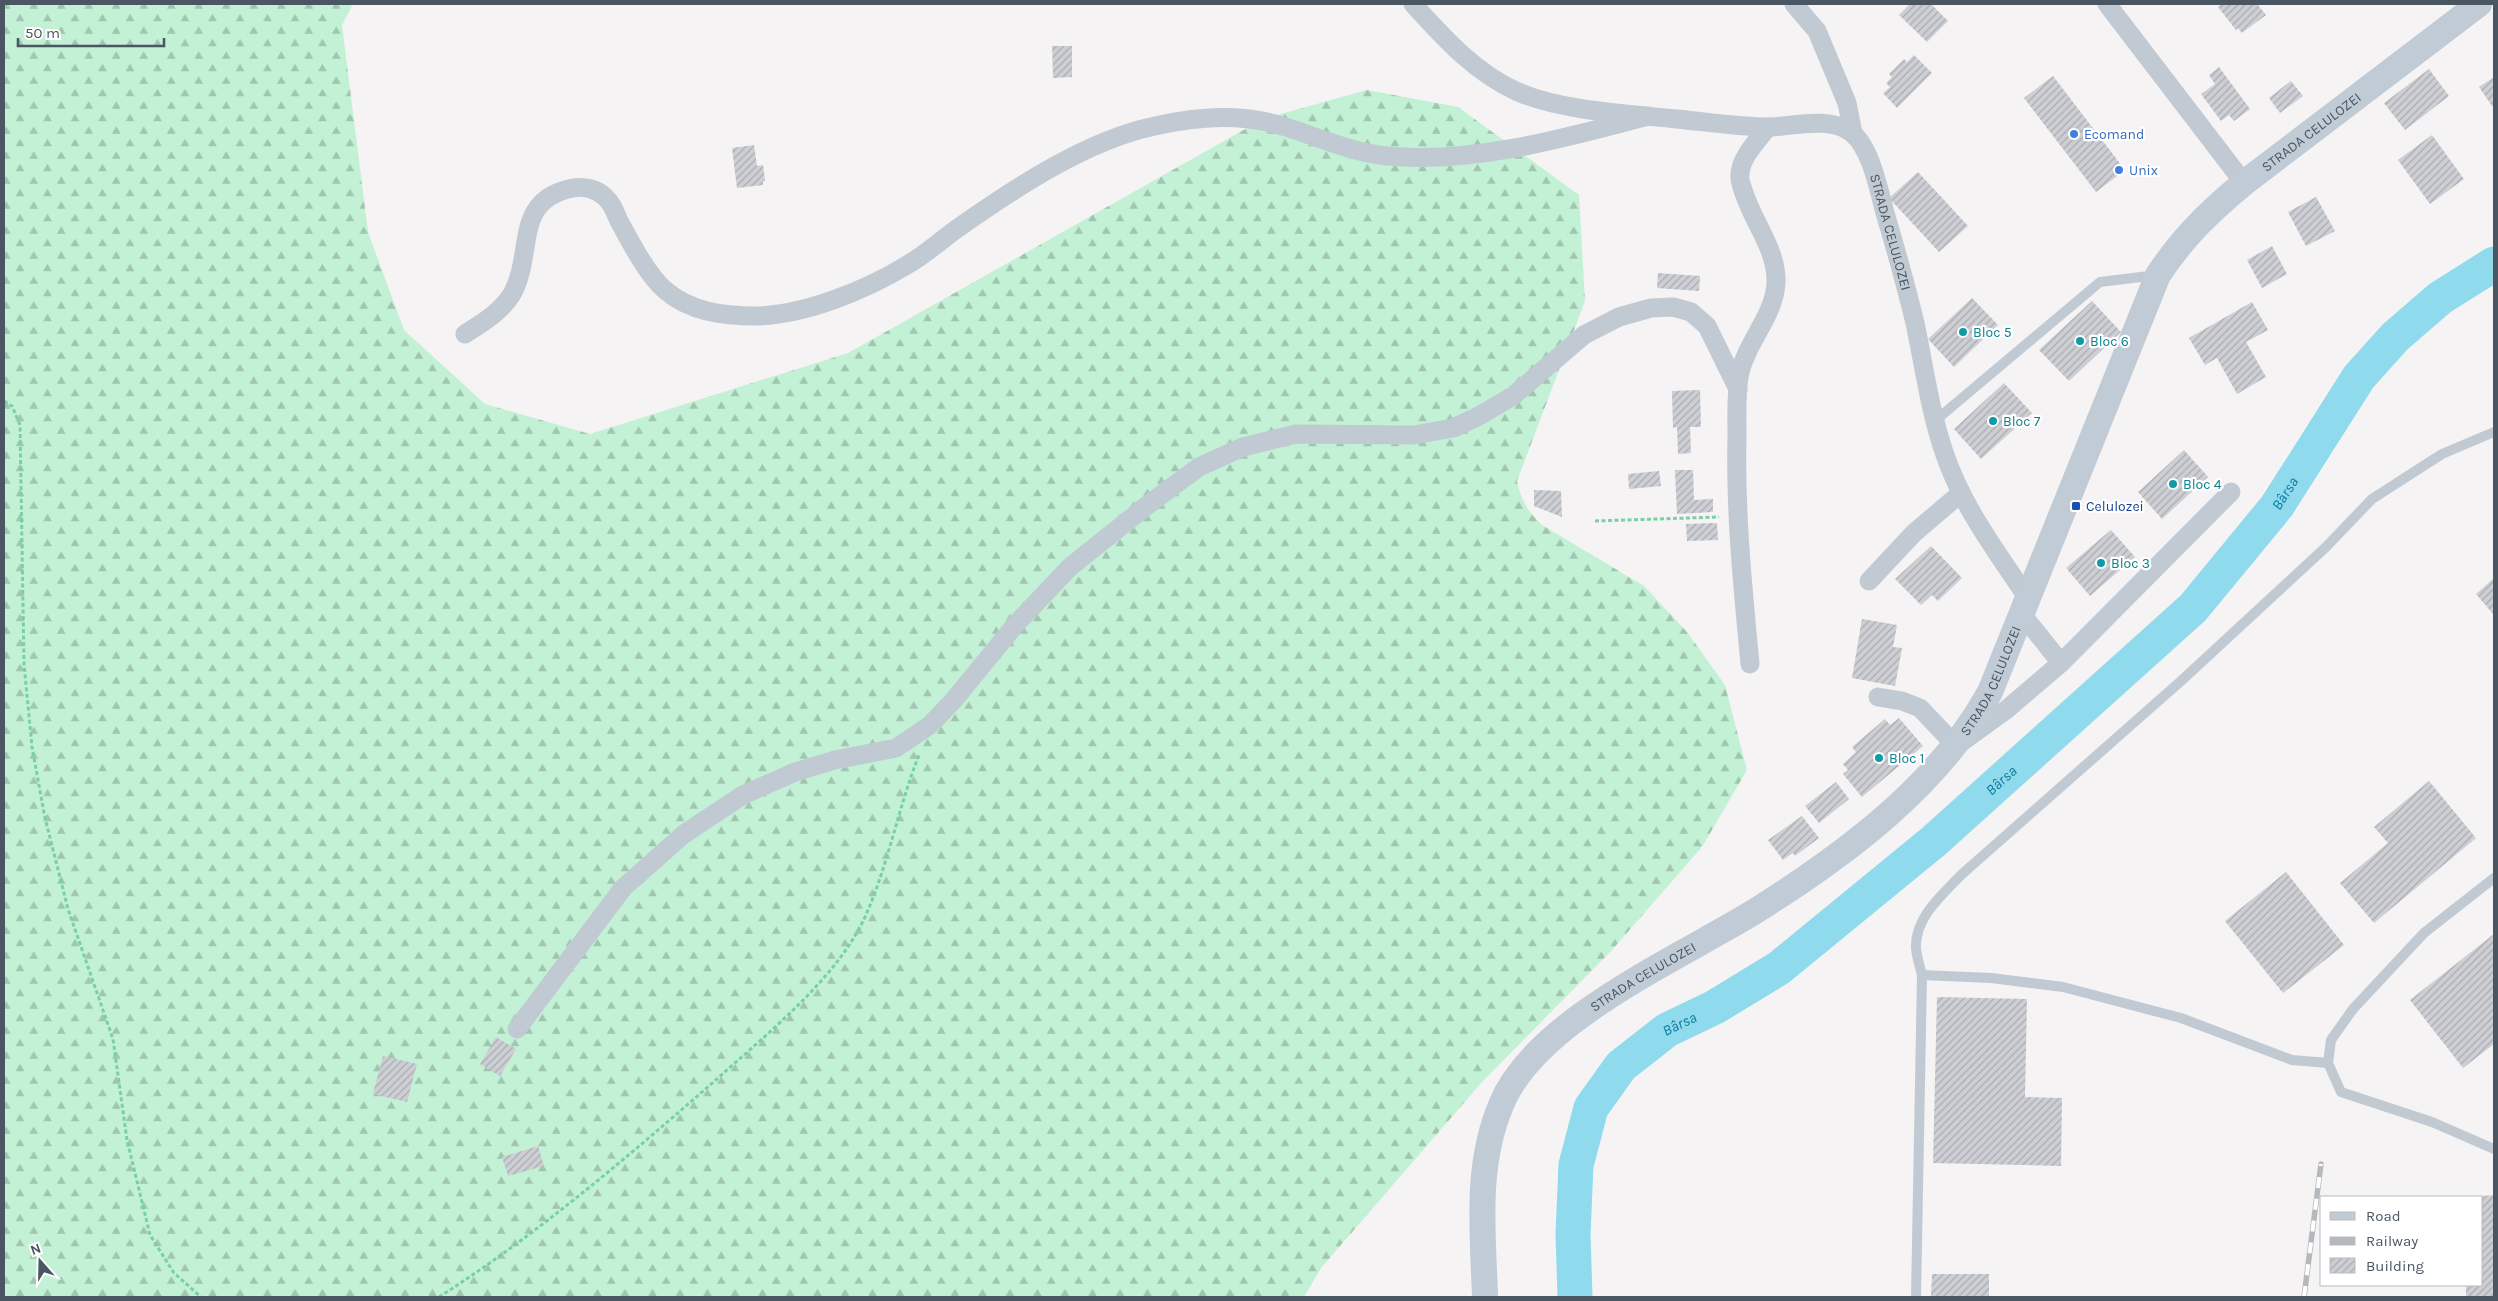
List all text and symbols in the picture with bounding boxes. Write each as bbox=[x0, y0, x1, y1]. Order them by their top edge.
scale bar bbox=[18, 15, 164, 47]
text: 50 m bbox=[25, 24, 60, 42]
street label: STRADA CELULOZEI bbox=[2258, 89, 2364, 176]
place label: Ecomand bbox=[2084, 126, 2144, 143]
marker: Ecomand bbox=[2068, 128, 2080, 140]
place label: Unix bbox=[2129, 162, 2158, 179]
marker: Unix bbox=[2113, 164, 2125, 176]
street label: STRADA CELULOZEI bbox=[1866, 172, 1914, 292]
place label: Bloc 5 bbox=[1973, 324, 2012, 341]
marker: Bloc 5 bbox=[1957, 326, 1969, 338]
place label: Bloc 6 bbox=[2090, 333, 2129, 350]
marker: Bloc 6 bbox=[2074, 335, 2086, 347]
place label: Bloc 7 bbox=[2003, 413, 2041, 430]
marker: Bloc 7 bbox=[1987, 415, 1999, 427]
water label: Bârsa bbox=[2268, 474, 2302, 513]
place label: Bloc 4 bbox=[2183, 476, 2222, 493]
marker: Bloc 4 bbox=[2167, 478, 2179, 490]
place label: Celulozei bbox=[2086, 498, 2144, 515]
marker: Celulozei bbox=[2070, 500, 2082, 512]
place label: Bloc 3 bbox=[2111, 555, 2150, 572]
marker: Bloc 3 bbox=[2095, 557, 2107, 569]
street label: STRADA CELULOZEI bbox=[1957, 624, 2025, 739]
place label: Bloc 1 bbox=[1889, 750, 1924, 767]
marker: Bloc 1 bbox=[1873, 752, 1885, 764]
water label: Bârsa bbox=[1982, 762, 2021, 799]
street label: STRADA CELULOZEI bbox=[1587, 939, 1699, 1015]
water label: Bârsa bbox=[1660, 1008, 1700, 1040]
legend bbox=[2320, 1196, 2483, 1286]
text: Road bbox=[2366, 1207, 2401, 1225]
text: Railway bbox=[2366, 1232, 2418, 1250]
north arrow bbox=[15, 1236, 65, 1286]
text: N bbox=[28, 1240, 43, 1259]
text: Building bbox=[2366, 1257, 2424, 1275]

